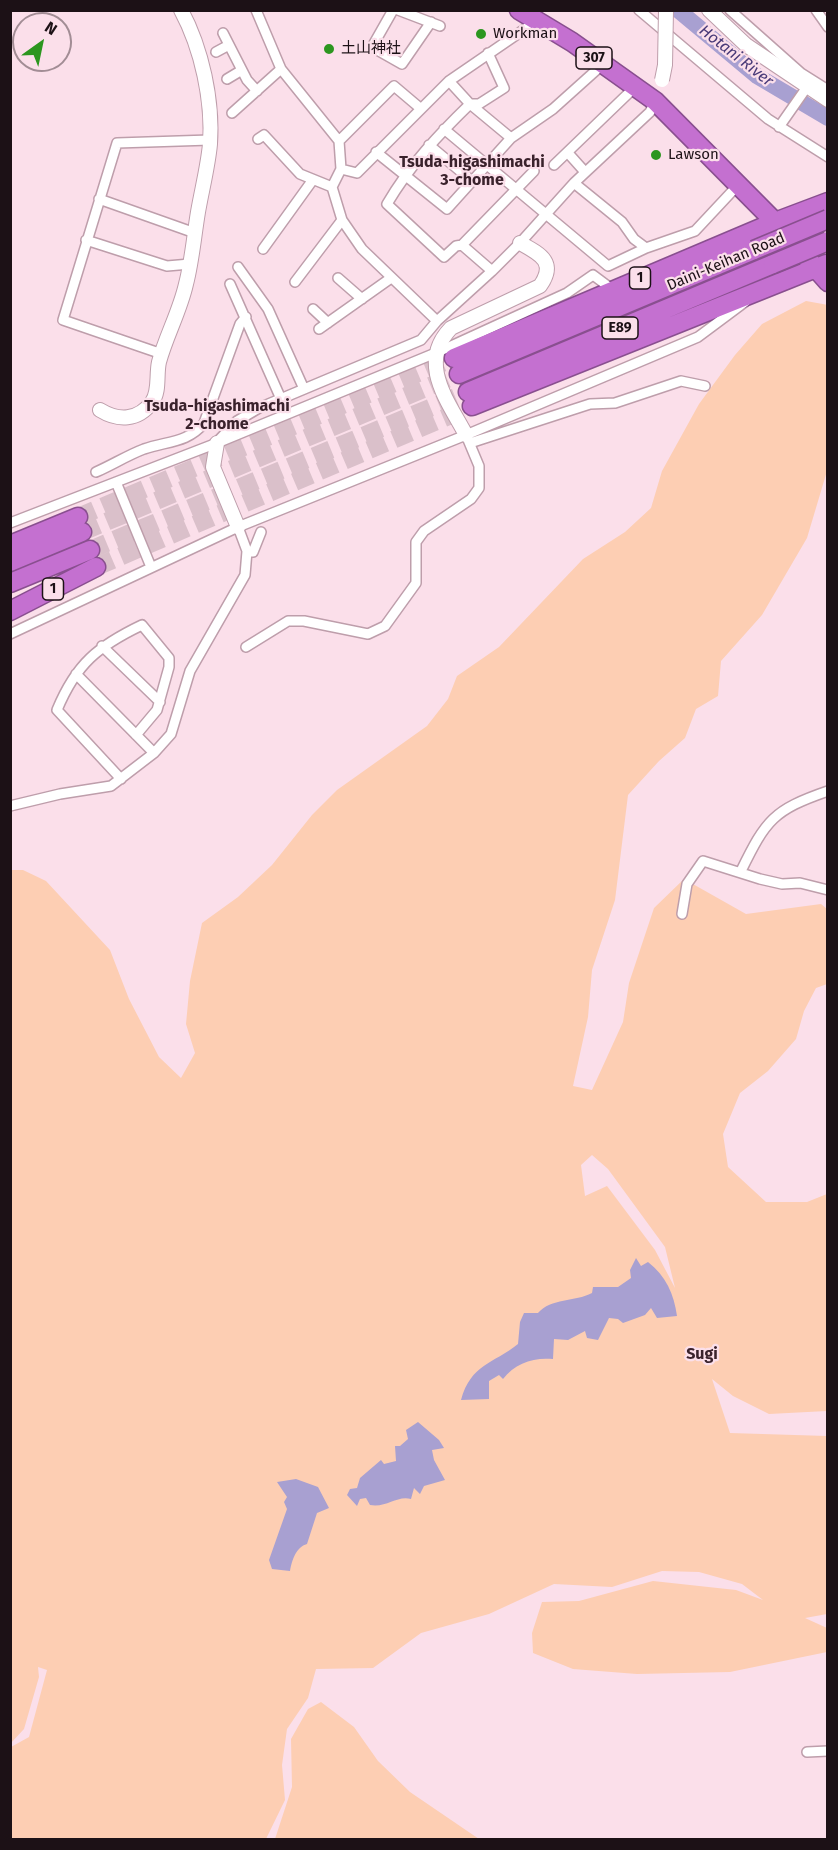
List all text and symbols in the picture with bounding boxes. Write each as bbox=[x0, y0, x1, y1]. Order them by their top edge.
north arrow bbox=[12, 12, 72, 72]
text: N bbox=[41, 17, 61, 39]
water label: Hotani River bbox=[695, 21, 777, 91]
place label: Workman bbox=[493, 25, 557, 43]
marker: Workman bbox=[474, 27, 488, 41]
place label: 土山神社 bbox=[341, 40, 401, 58]
marker: 土山神社 bbox=[322, 42, 336, 56]
road number: 307 bbox=[576, 47, 612, 69]
place label: Lawson bbox=[668, 146, 719, 164]
marker: Lawson bbox=[649, 148, 663, 162]
district label: Tsuda-higashimachi 3-chome bbox=[399, 153, 545, 191]
street label: Daini-Keihan Road bbox=[664, 229, 788, 295]
road number: 1 bbox=[630, 267, 650, 289]
road number: E89 bbox=[602, 317, 638, 339]
district label: Tsuda-higashimachi 2-chome bbox=[144, 397, 290, 435]
road number: 1 bbox=[42, 578, 64, 600]
district label: Sugi bbox=[686, 1345, 718, 1365]

